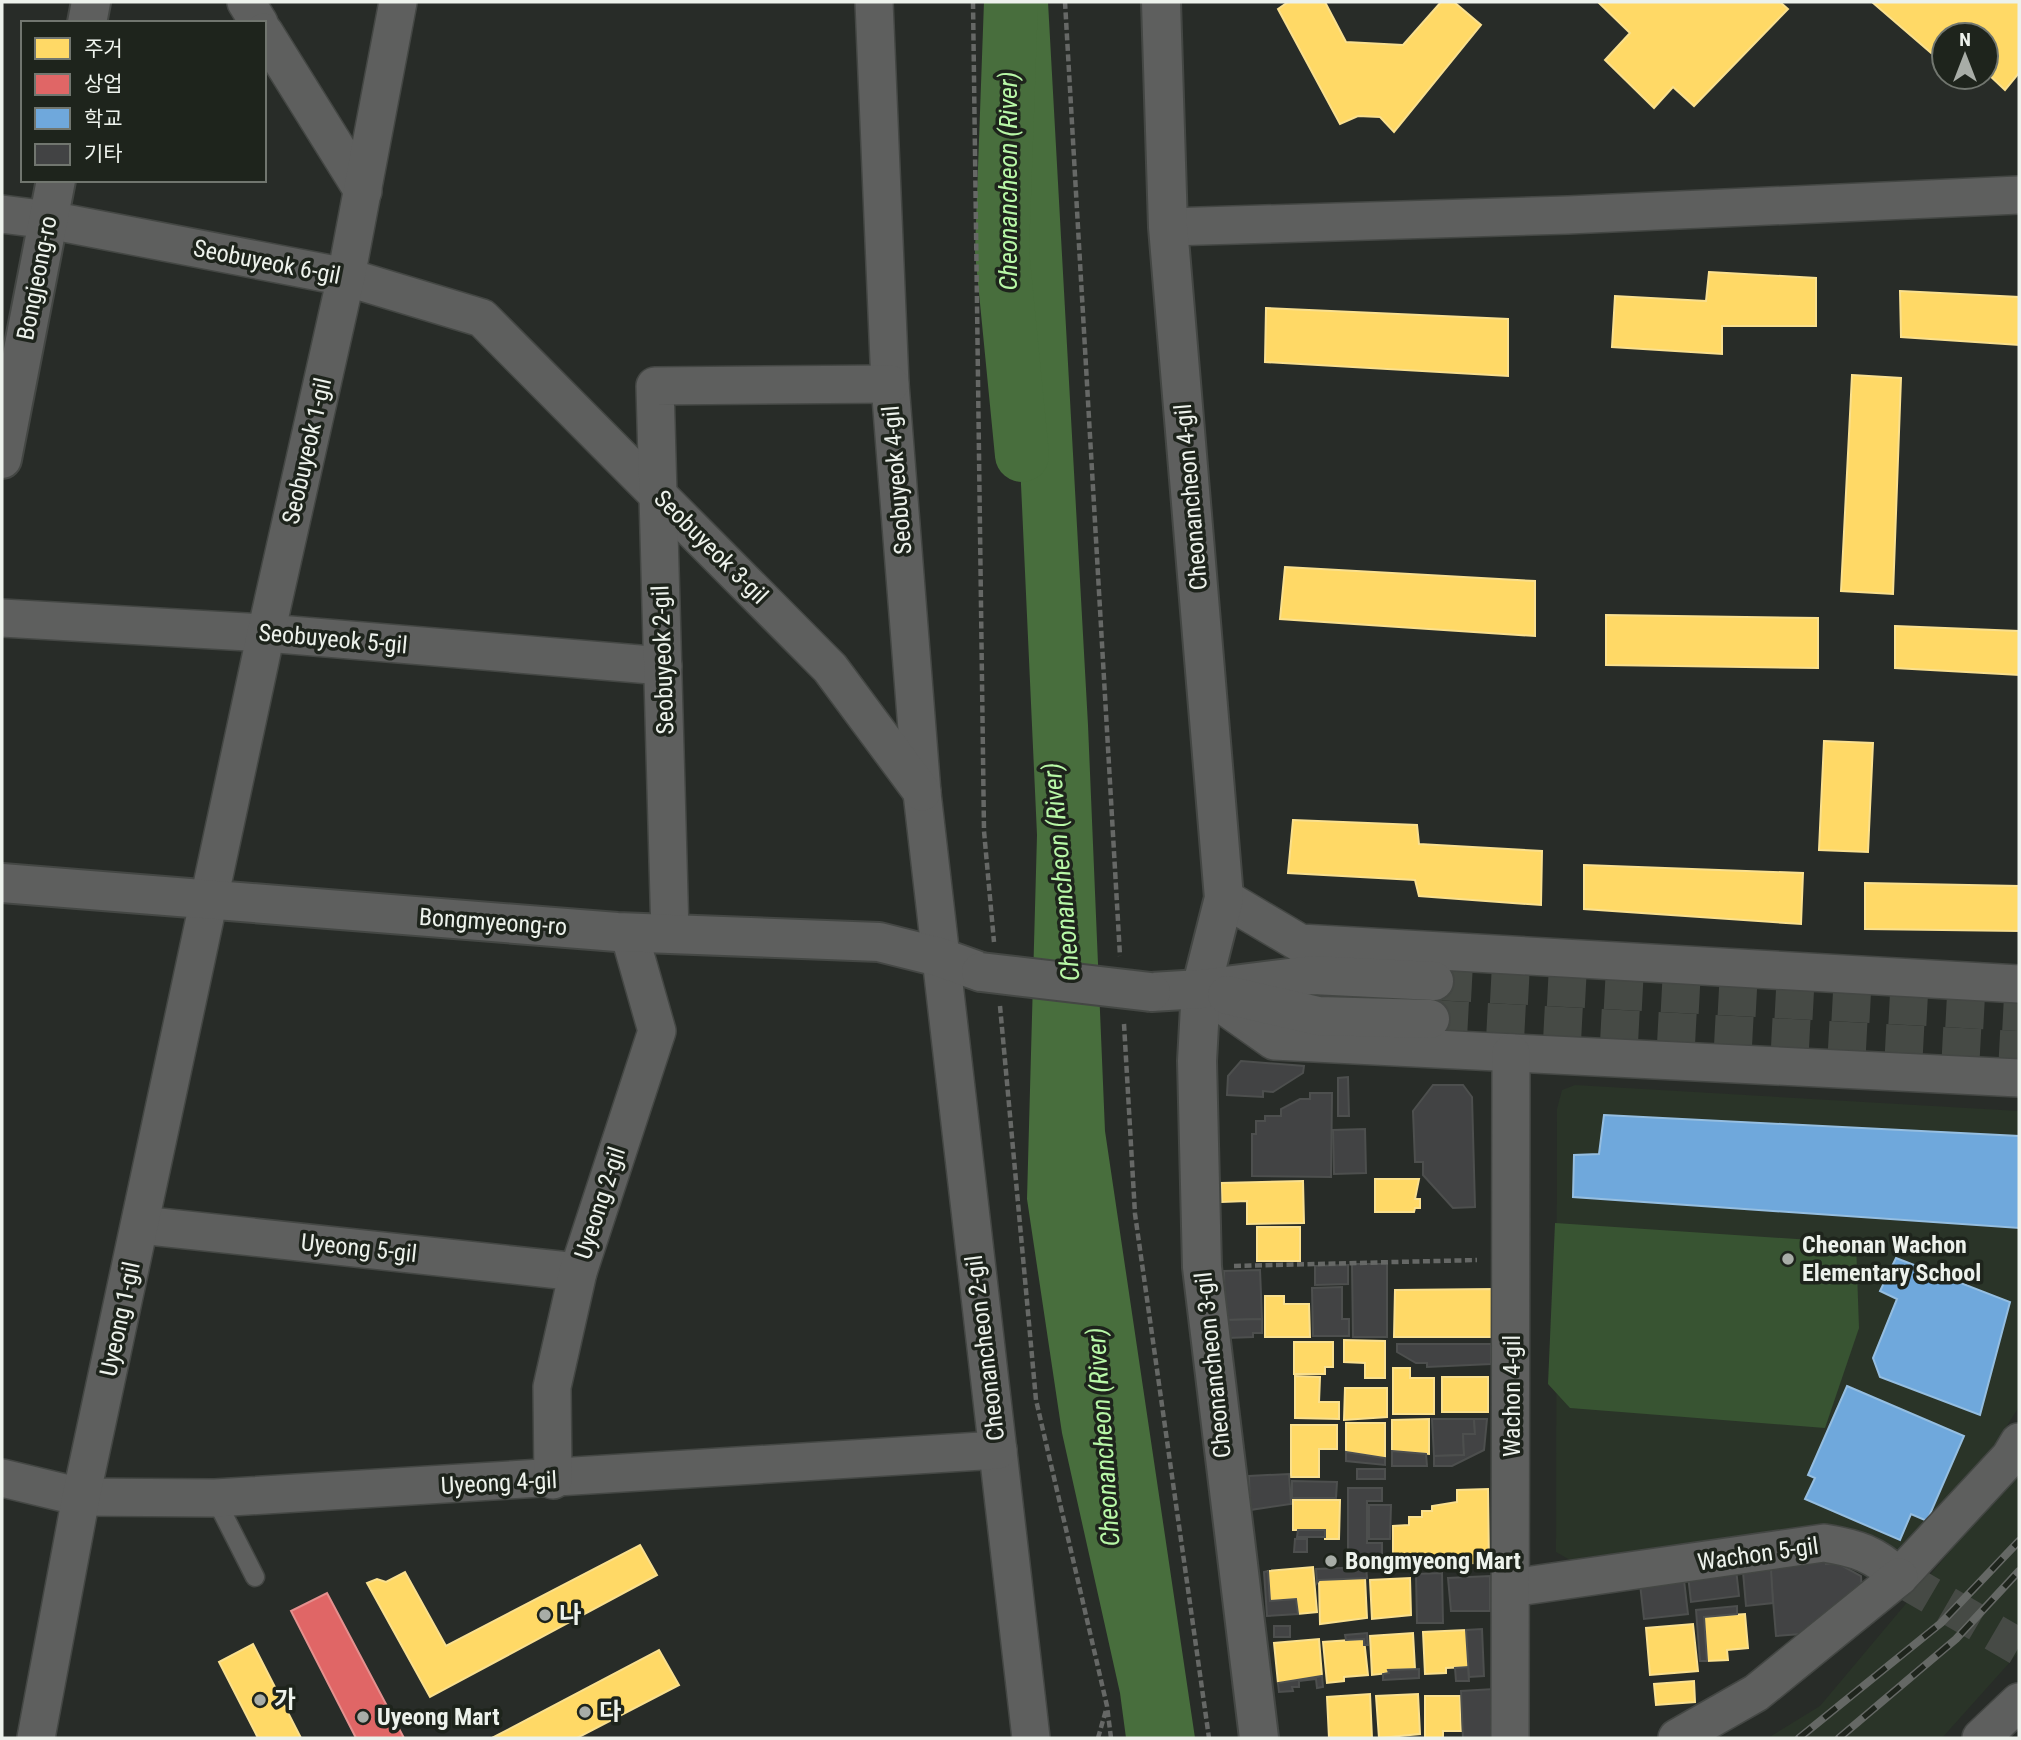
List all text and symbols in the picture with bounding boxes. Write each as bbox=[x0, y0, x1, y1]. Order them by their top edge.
legend bbox=[21, 21, 266, 182]
north arrow bbox=[1930, 21, 2000, 91]
text: N bbox=[1959, 28, 1971, 51]
text: 주거 bbox=[84, 37, 123, 61]
water label: Cheonancheon (River) bbox=[993, 71, 1023, 291]
text: 상업 bbox=[84, 72, 123, 96]
text: 학교 bbox=[84, 107, 123, 131]
text: 기타 bbox=[84, 142, 123, 166]
street label: Bongjeong-ro bbox=[11, 214, 63, 342]
street label: Seobuyeok 6-gil bbox=[191, 234, 343, 290]
street label: Seobuyeok 1-gil bbox=[277, 375, 337, 527]
street label: Cheonancheon 4-gil bbox=[1169, 403, 1213, 591]
street label: Seobuyeok 4-gil bbox=[877, 404, 917, 556]
street label: Seobuyeok 3-gil bbox=[648, 484, 774, 610]
street label: Seobuyeok 2-gil bbox=[646, 585, 680, 735]
street label: Seobuyeok 5-gil bbox=[257, 619, 409, 659]
water label: Cheonancheon (River) bbox=[1037, 762, 1085, 982]
street label: Bongmyeong-ro bbox=[418, 903, 568, 941]
street label: Uyeong 2-gil bbox=[569, 1143, 631, 1263]
street label: Uyeong 5-gil bbox=[300, 1228, 418, 1268]
place label: Cheonan Wachon Elementary School bbox=[1802, 1231, 1981, 1287]
marker: Cheonan Wachon Elementary School bbox=[1780, 1251, 1796, 1267]
street label: Cheonancheon 2-gil bbox=[960, 1253, 1010, 1443]
street label: Uyeong 1-gil bbox=[94, 1259, 146, 1379]
street label: Cheonancheon 3-gil bbox=[1189, 1271, 1237, 1459]
water label: Cheonancheon (River) bbox=[1080, 1327, 1126, 1547]
street label: Wachon 4-gil bbox=[1498, 1335, 1526, 1457]
street label: Uyeong 4-gil bbox=[440, 1466, 558, 1500]
street label: Wachon 5-gil bbox=[1696, 1532, 1820, 1576]
place label: Bongmyeong Mart bbox=[1345, 1547, 1521, 1575]
marker: Bongmyeong Mart bbox=[1323, 1553, 1339, 1569]
place label: 나 bbox=[559, 1601, 581, 1629]
marker: 나 bbox=[537, 1607, 553, 1623]
place label: 가 bbox=[274, 1686, 296, 1714]
marker: 가 bbox=[252, 1692, 268, 1708]
place label: 다 bbox=[599, 1698, 621, 1726]
place label: Uyeong Mart bbox=[377, 1703, 499, 1731]
marker: 다 bbox=[577, 1704, 593, 1720]
marker: Uyeong Mart bbox=[355, 1709, 371, 1725]

